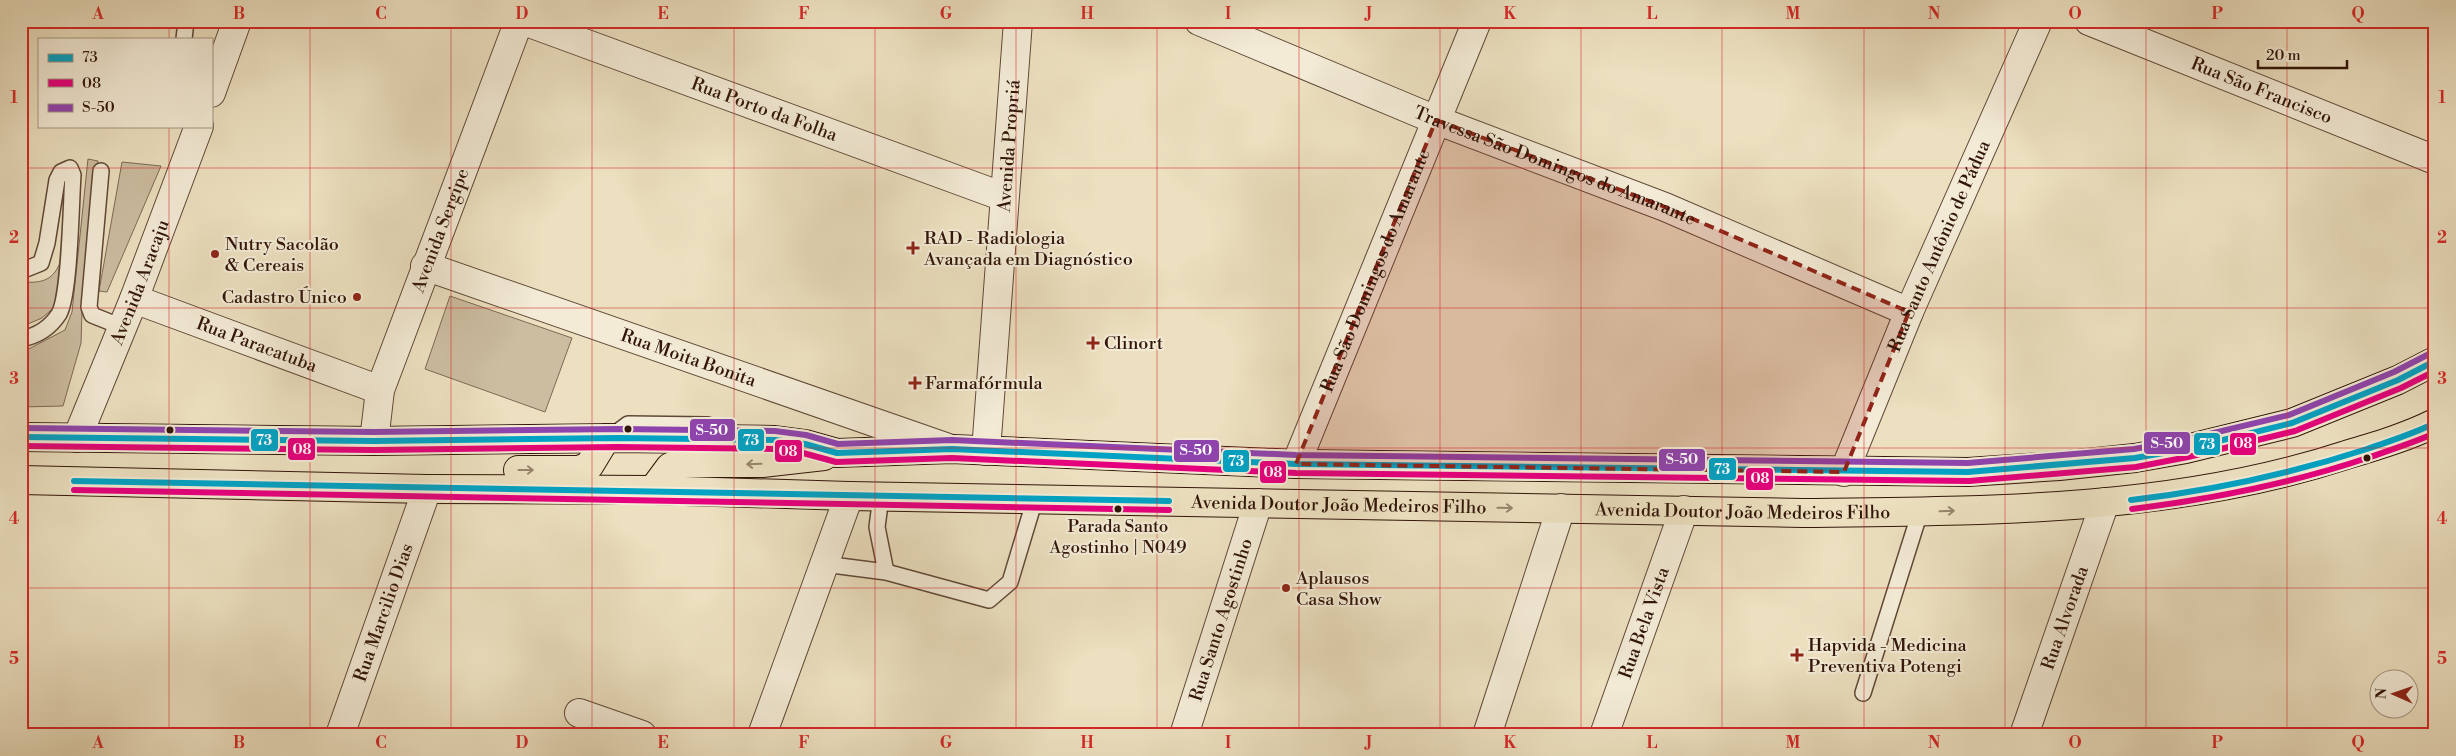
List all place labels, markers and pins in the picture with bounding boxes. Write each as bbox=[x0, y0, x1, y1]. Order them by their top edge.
place label: RAD - Radiologia Avançada em Diagnóstico bbox=[923, 227, 1133, 271]
place label: Nutry Sacolão & Cereais bbox=[225, 233, 339, 277]
marker: RAD - Radiologia Avançada em Diagnóstico bbox=[906, 241, 920, 255]
marker: Nutry Sacolão & Cereais bbox=[209, 248, 221, 260]
place label: Cadastro Único bbox=[222, 286, 347, 309]
marker: Cadastro Único bbox=[351, 291, 363, 303]
place label: Clinort bbox=[1104, 332, 1164, 355]
marker: Clinort bbox=[1086, 336, 1100, 350]
place label: Farmafórmula bbox=[925, 372, 1044, 395]
marker: Farmafórmula bbox=[909, 377, 921, 389]
unlabelled marker bbox=[623, 424, 633, 434]
unlabelled marker bbox=[165, 425, 175, 435]
unlabelled marker bbox=[2362, 453, 2372, 463]
marker: Parada Santo Agostinho | N049 bbox=[1113, 504, 1123, 514]
place label: Parada Santo Agostinho | N049 bbox=[1048, 516, 1187, 559]
place label: Aplausos Casa Show bbox=[1295, 567, 1382, 611]
marker: Aplausos Casa Show bbox=[1280, 582, 1292, 594]
place label: Hapvida - Medicina Preventiva Potengi bbox=[1808, 634, 1968, 678]
marker: Hapvida - Medicina Preventiva Potengi bbox=[1790, 648, 1804, 662]

